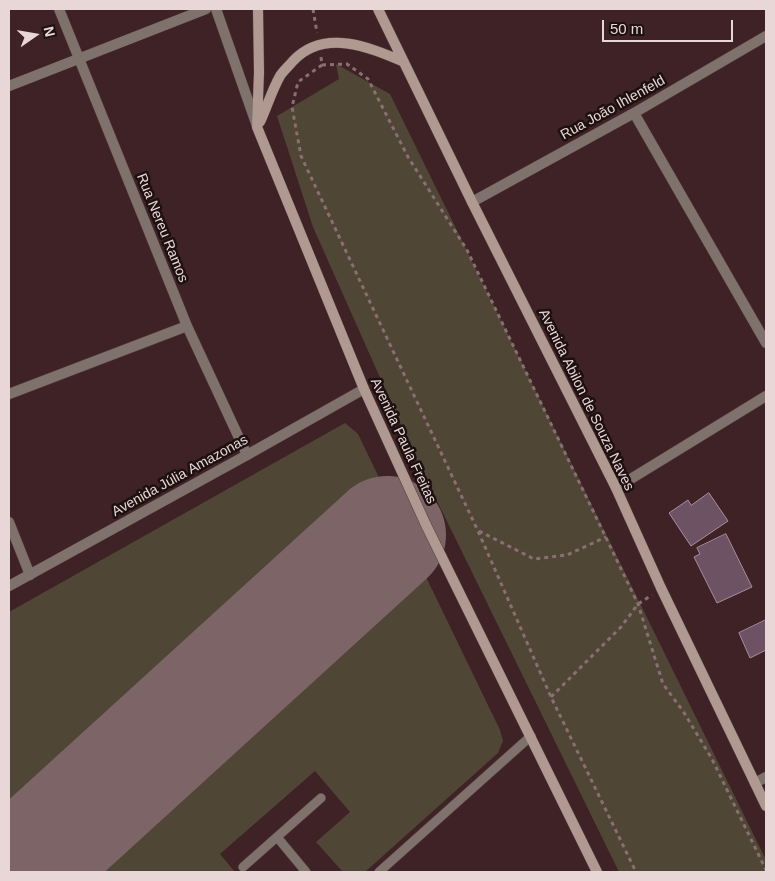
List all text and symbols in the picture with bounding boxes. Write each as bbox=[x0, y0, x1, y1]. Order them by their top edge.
north arrow bbox=[10, 10, 60, 60]
scale bar bbox=[605, 10, 736, 42]
text: 50 m bbox=[610, 20, 643, 37]
text: N bbox=[41, 25, 59, 38]
street label: Rua João Ihlenfeld bbox=[558, 72, 668, 144]
street label: Rua Nereu Ramos bbox=[132, 171, 192, 285]
street label: Avenida Abilon de Souza Naves bbox=[535, 307, 637, 493]
street label: Avenida Paula Freitas bbox=[366, 375, 440, 507]
street label: Avenida Júlia Amazonas bbox=[109, 432, 251, 520]

